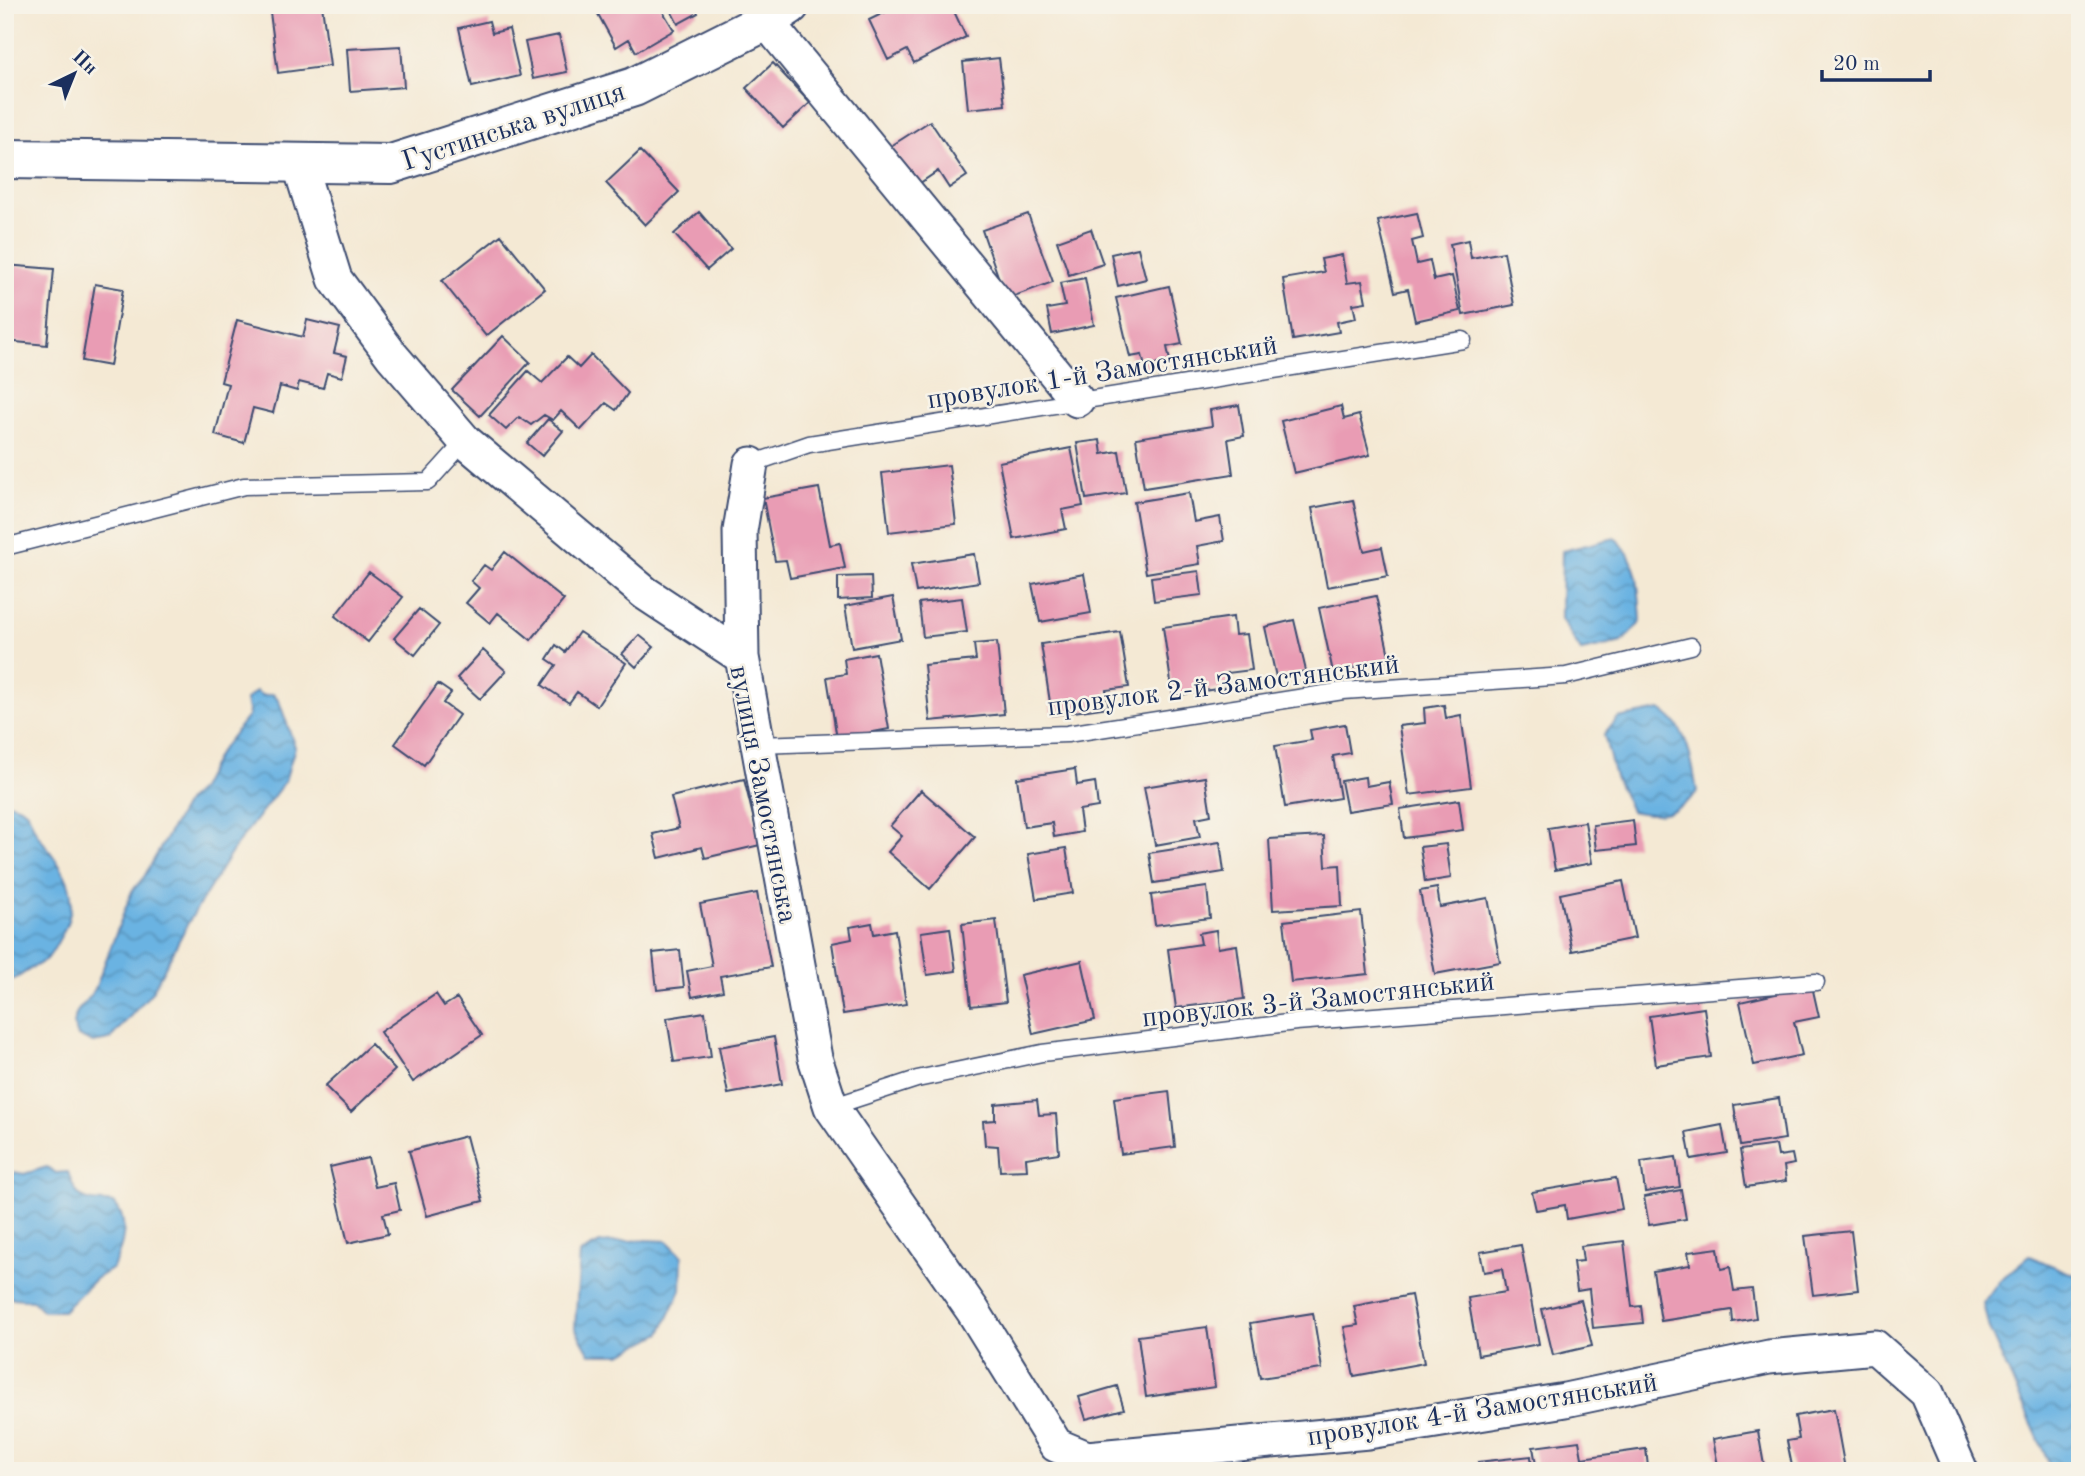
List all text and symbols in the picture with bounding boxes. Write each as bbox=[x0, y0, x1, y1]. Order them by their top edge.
north arrow bbox=[38, 38, 108, 108]
scale bar bbox=[1822, 38, 1931, 82]
text: Пн bbox=[68, 48, 100, 79]
text: 20 m bbox=[1833, 54, 1880, 75]
street label: Густинська вулиця bbox=[399, 79, 629, 177]
street label: провулок 1-й Замостянський bbox=[925, 332, 1280, 416]
street label: провулок 2-й Замостянський bbox=[1046, 651, 1401, 722]
street label: вулиця Замостянська bbox=[723, 663, 801, 926]
street label: провулок 3-й Замостянський bbox=[1141, 969, 1496, 1033]
street label: провулок 4-й Замостянський bbox=[1305, 1369, 1660, 1453]

